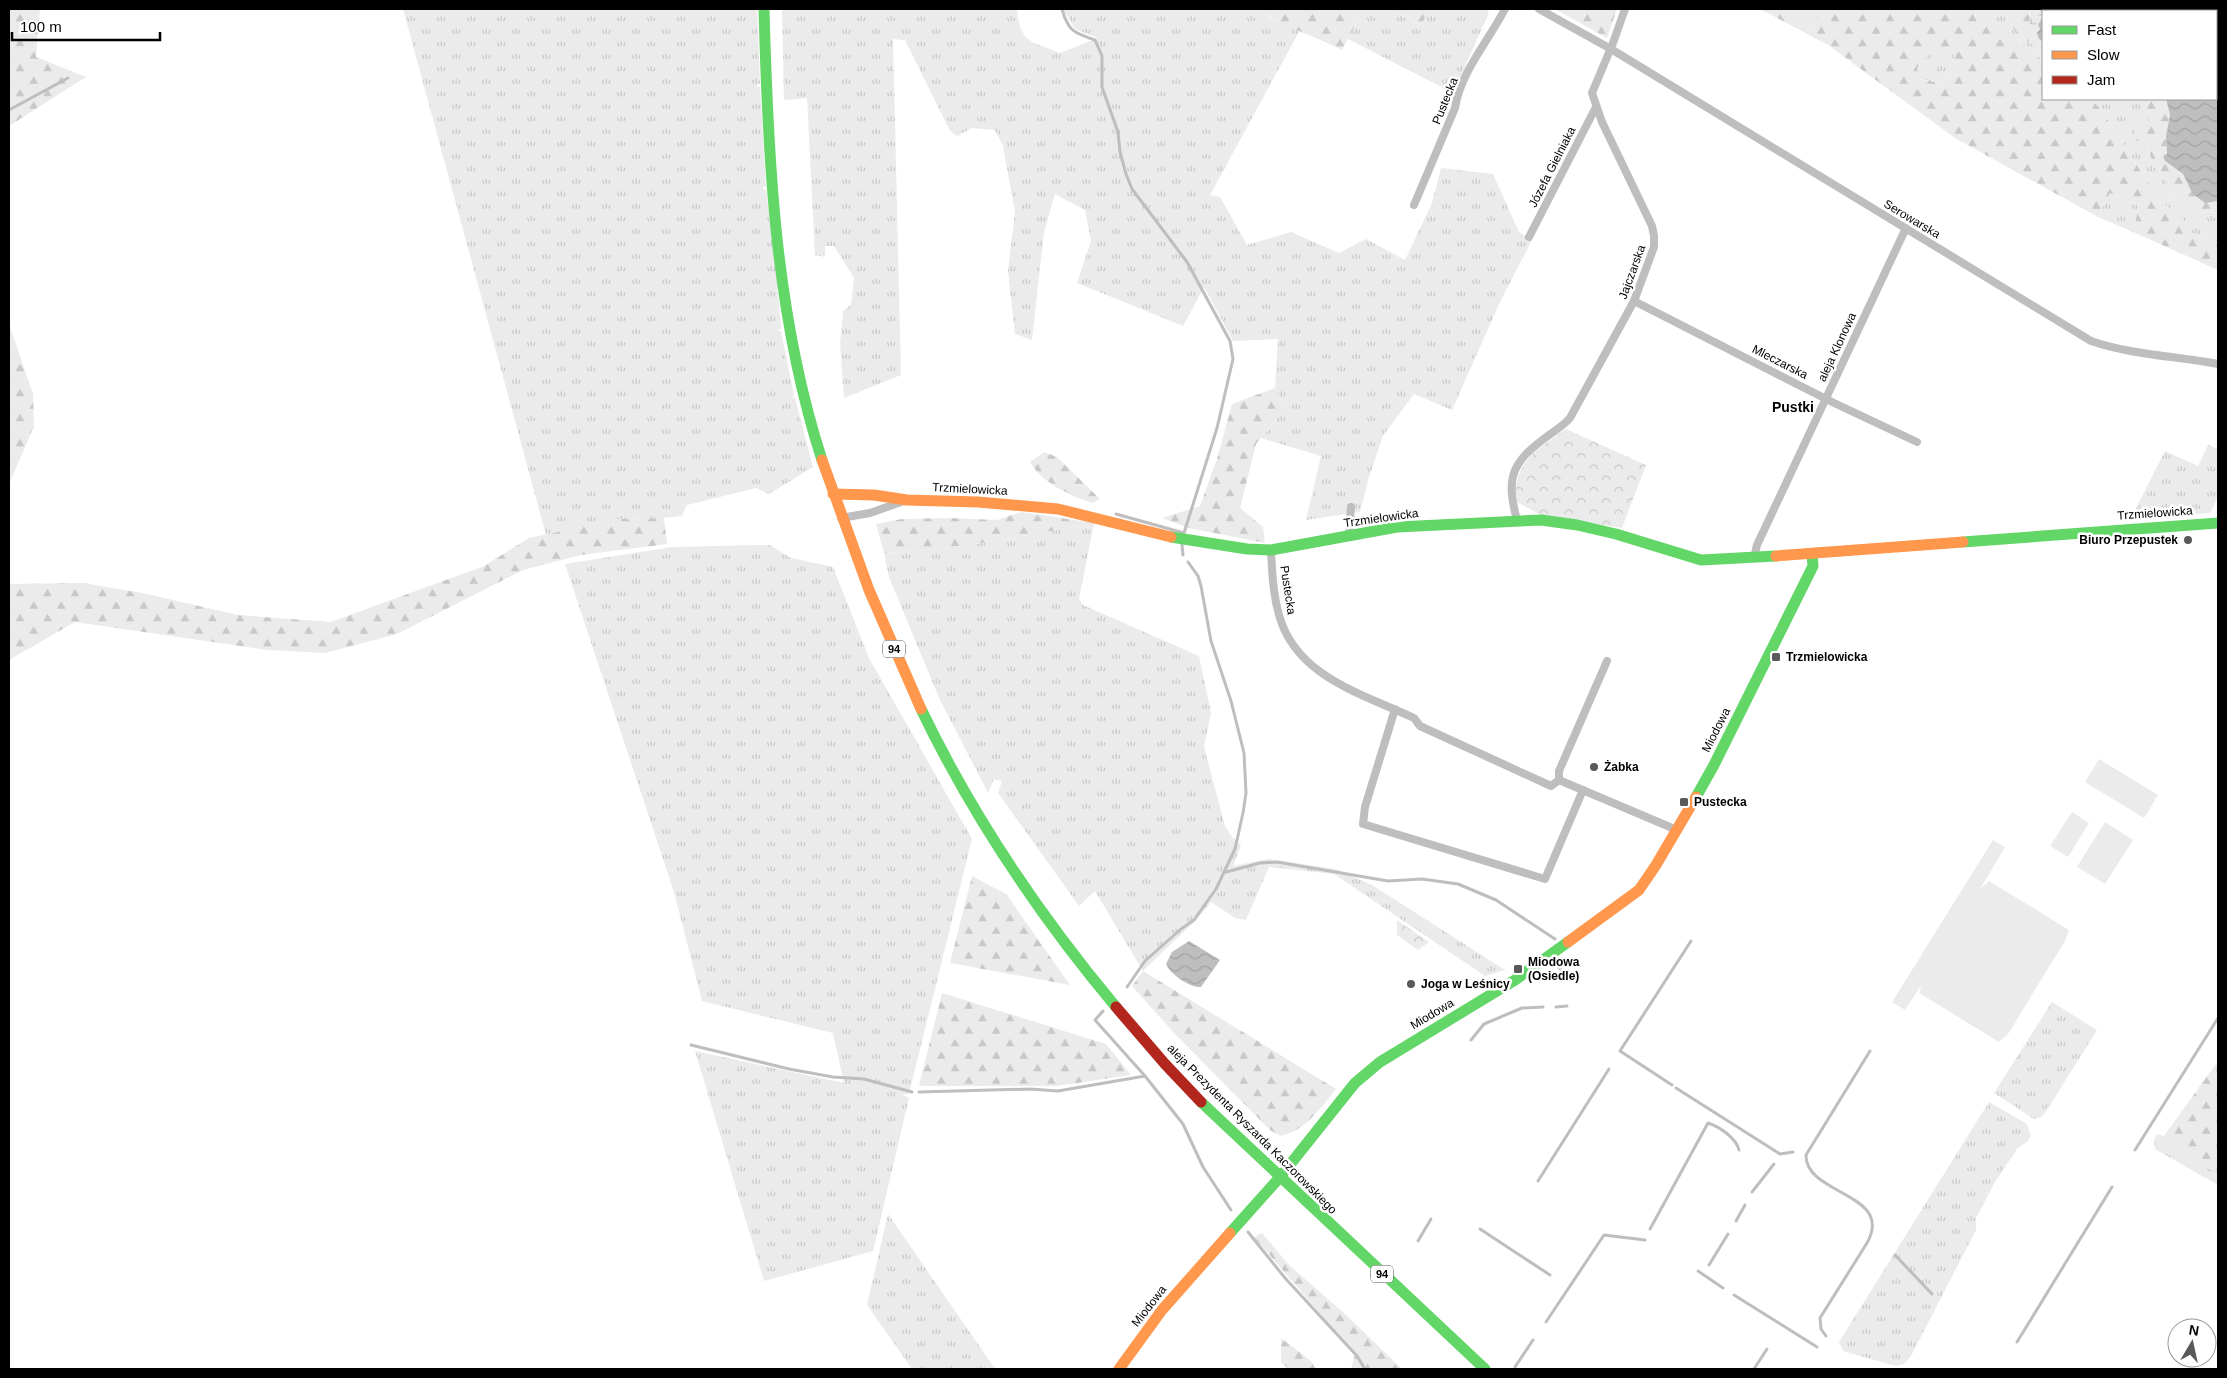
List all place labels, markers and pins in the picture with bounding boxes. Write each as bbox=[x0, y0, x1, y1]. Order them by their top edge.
place label: Biuro Przepustek bbox=[2079, 533, 2178, 547]
marker: Biuro Przepustek bbox=[2182, 534, 2194, 546]
place label: Trzmielowicka bbox=[1786, 650, 1868, 664]
marker: Trzmielowicka bbox=[1770, 651, 1782, 663]
place label: Żabka bbox=[1604, 759, 1639, 774]
marker: Żabka bbox=[1588, 761, 1600, 773]
place label: Pustecka bbox=[1694, 795, 1747, 809]
marker: Pustecka bbox=[1678, 796, 1690, 808]
place label: Miodowa (Osiedle) bbox=[1528, 955, 1580, 983]
marker: Miodowa (Osiedle) bbox=[1512, 963, 1524, 975]
place label: Joga w Leśnicy bbox=[1421, 977, 1510, 991]
marker: Joga w Leśnicy bbox=[1405, 978, 1417, 990]

